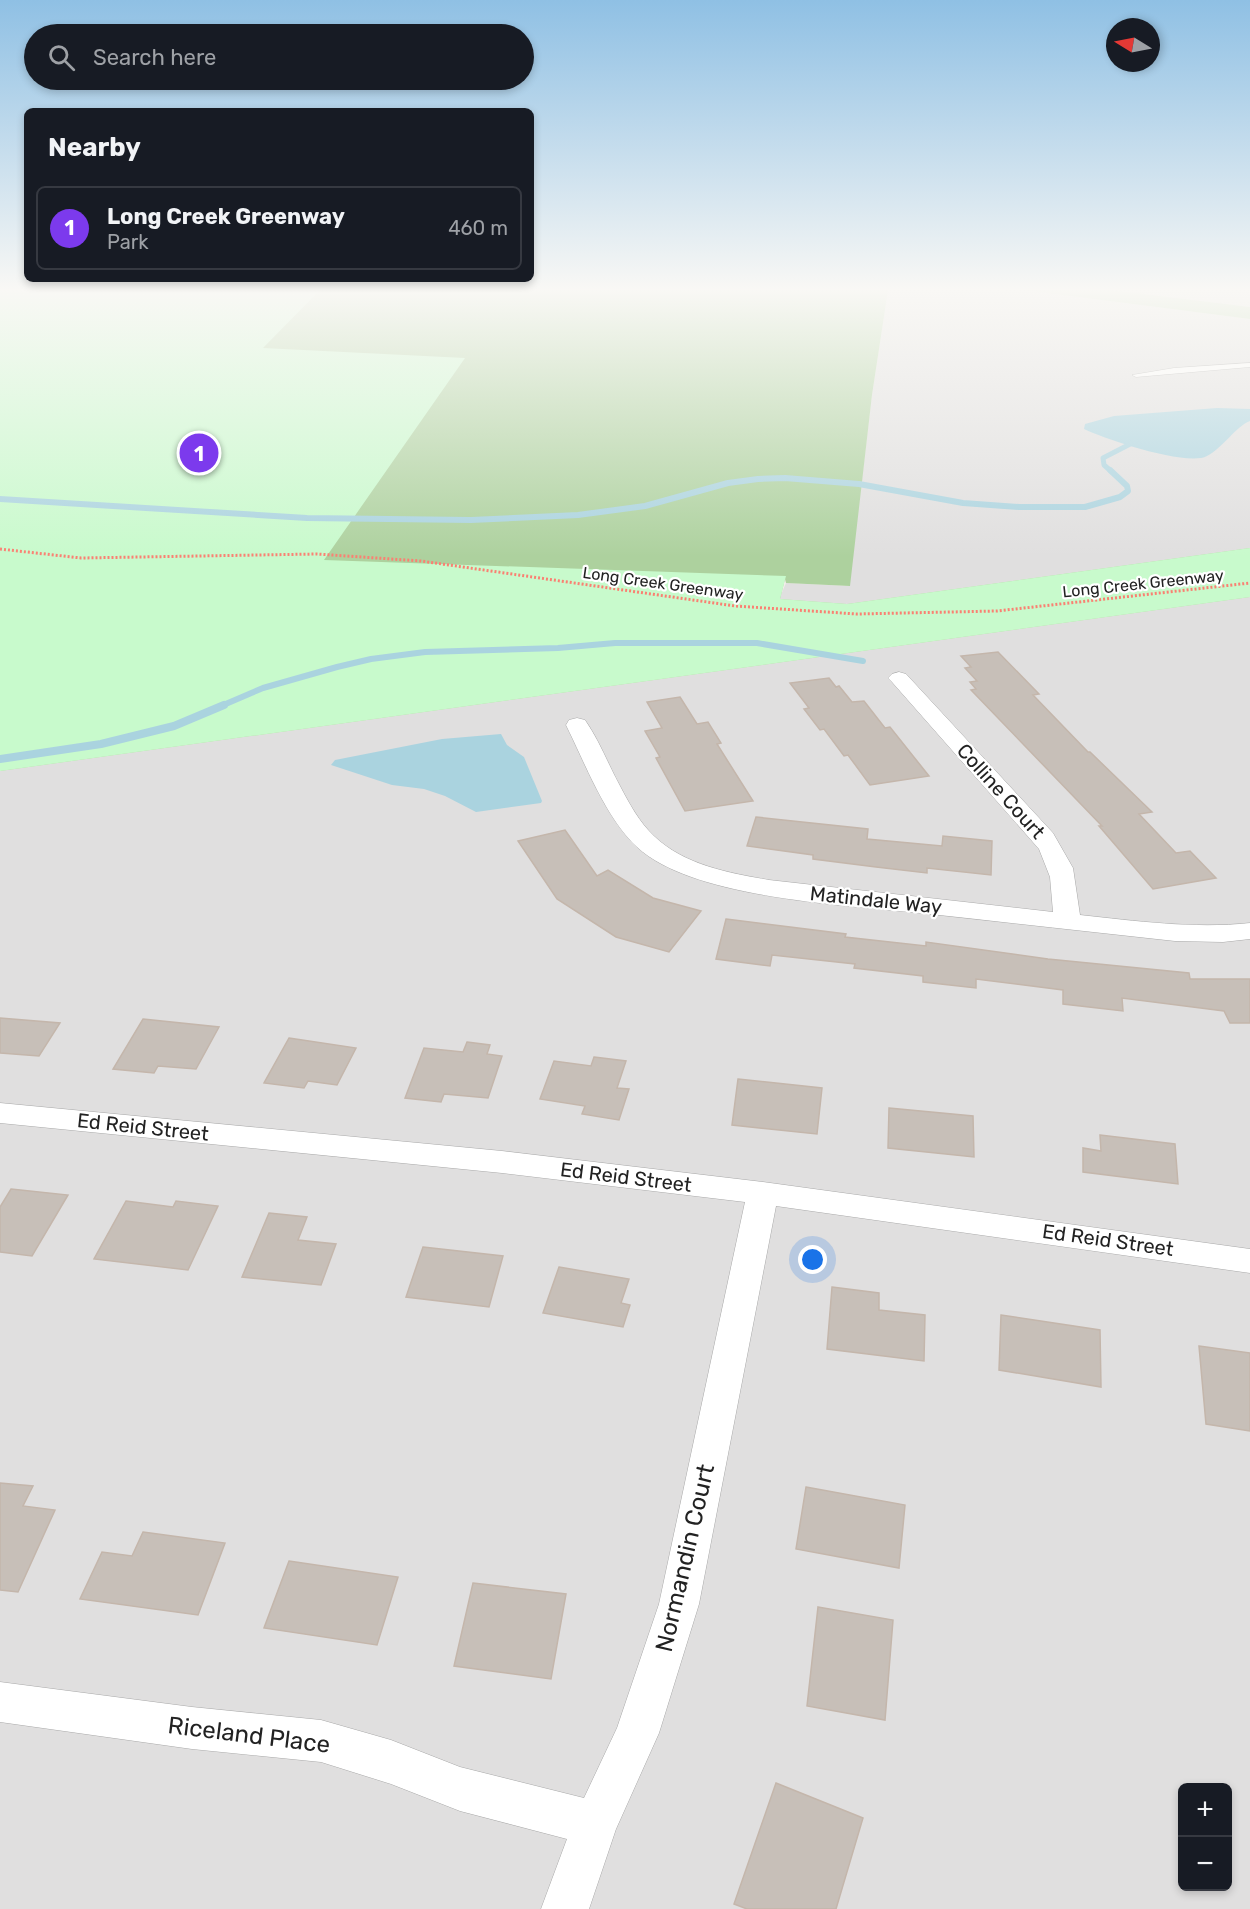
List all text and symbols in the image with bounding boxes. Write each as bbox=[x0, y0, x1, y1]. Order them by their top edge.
north arrow bbox=[1106, 18, 1160, 72]
search box bbox=[24, 24, 534, 90]
icon: search bbox=[45, 41, 78, 74]
text: Search here bbox=[93, 44, 216, 71]
text: Nearby bbox=[48, 132, 141, 163]
text: Long Creek Greenway bbox=[107, 203, 345, 230]
text: 1 bbox=[65, 216, 74, 240]
text: 460 m bbox=[448, 216, 508, 240]
text: Park bbox=[107, 230, 149, 254]
pin: 1 bbox=[180, 430, 218, 476]
street label: Long Creek Greenway bbox=[581, 563, 745, 604]
street label: Long Creek Greenway bbox=[1061, 566, 1225, 601]
street label: Colline Court bbox=[952, 738, 1050, 844]
street label: Matindale Way bbox=[809, 881, 943, 919]
street label: Ed Reid Street bbox=[76, 1108, 210, 1146]
street label: Ed Reid Street bbox=[559, 1157, 693, 1197]
street label: Ed Reid Street bbox=[1041, 1219, 1175, 1261]
your location bbox=[798, 1245, 827, 1274]
street label: Normandin Court bbox=[650, 1461, 720, 1655]
street label: Riceland Place bbox=[166, 1711, 332, 1759]
map controls bbox=[1178, 1783, 1232, 1891]
button: + bbox=[1178, 1783, 1232, 1837]
button: − bbox=[1178, 1837, 1232, 1891]

